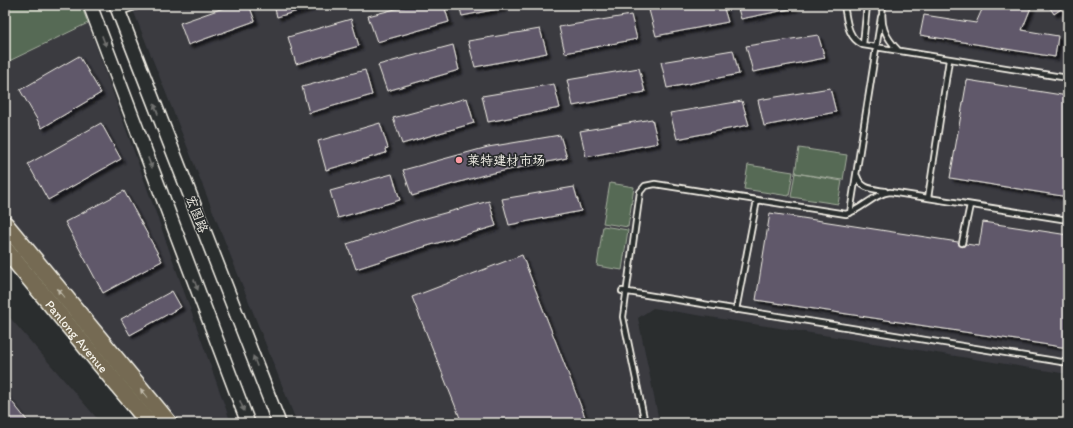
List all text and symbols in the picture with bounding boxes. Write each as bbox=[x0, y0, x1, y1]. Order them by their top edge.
one-way arrow bbox=[101, 36, 107, 48]
one-way arrow bbox=[153, 103, 159, 115]
place label: 莱特建材市场 bbox=[467, 153, 545, 168]
marker: 莱特建材市场 bbox=[454, 155, 464, 165]
one-way arrow bbox=[147, 158, 153, 170]
street label: 宏图路 bbox=[183, 193, 211, 235]
one-way arrow bbox=[193, 279, 199, 291]
one-way arrow bbox=[57, 287, 66, 298]
street label: Panlong Avenue bbox=[43, 297, 111, 375]
one-way arrow bbox=[251, 354, 257, 366]
one-way arrow bbox=[139, 387, 148, 398]
one-way arrow bbox=[239, 401, 245, 413]

